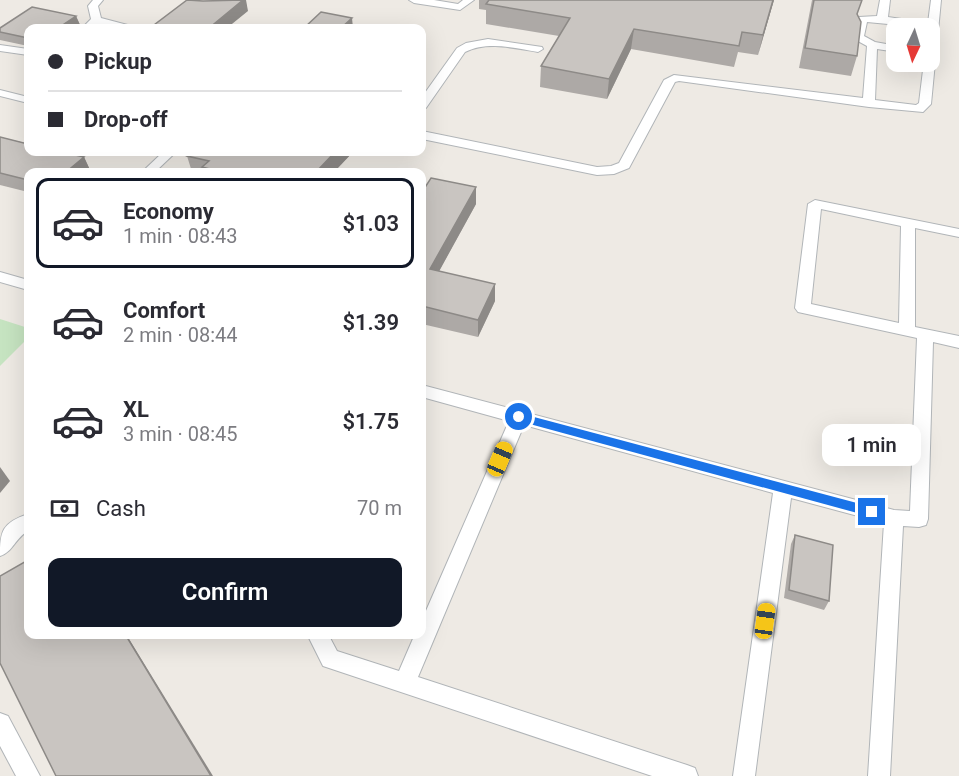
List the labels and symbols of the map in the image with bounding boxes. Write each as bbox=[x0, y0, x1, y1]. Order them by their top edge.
north arrow bbox=[886, 18, 940, 72]
route start bbox=[505, 403, 532, 430]
callout: 1 min bbox=[822, 425, 922, 467]
car bbox=[485, 439, 515, 479]
route end bbox=[858, 498, 885, 525]
car bbox=[754, 602, 776, 640]

